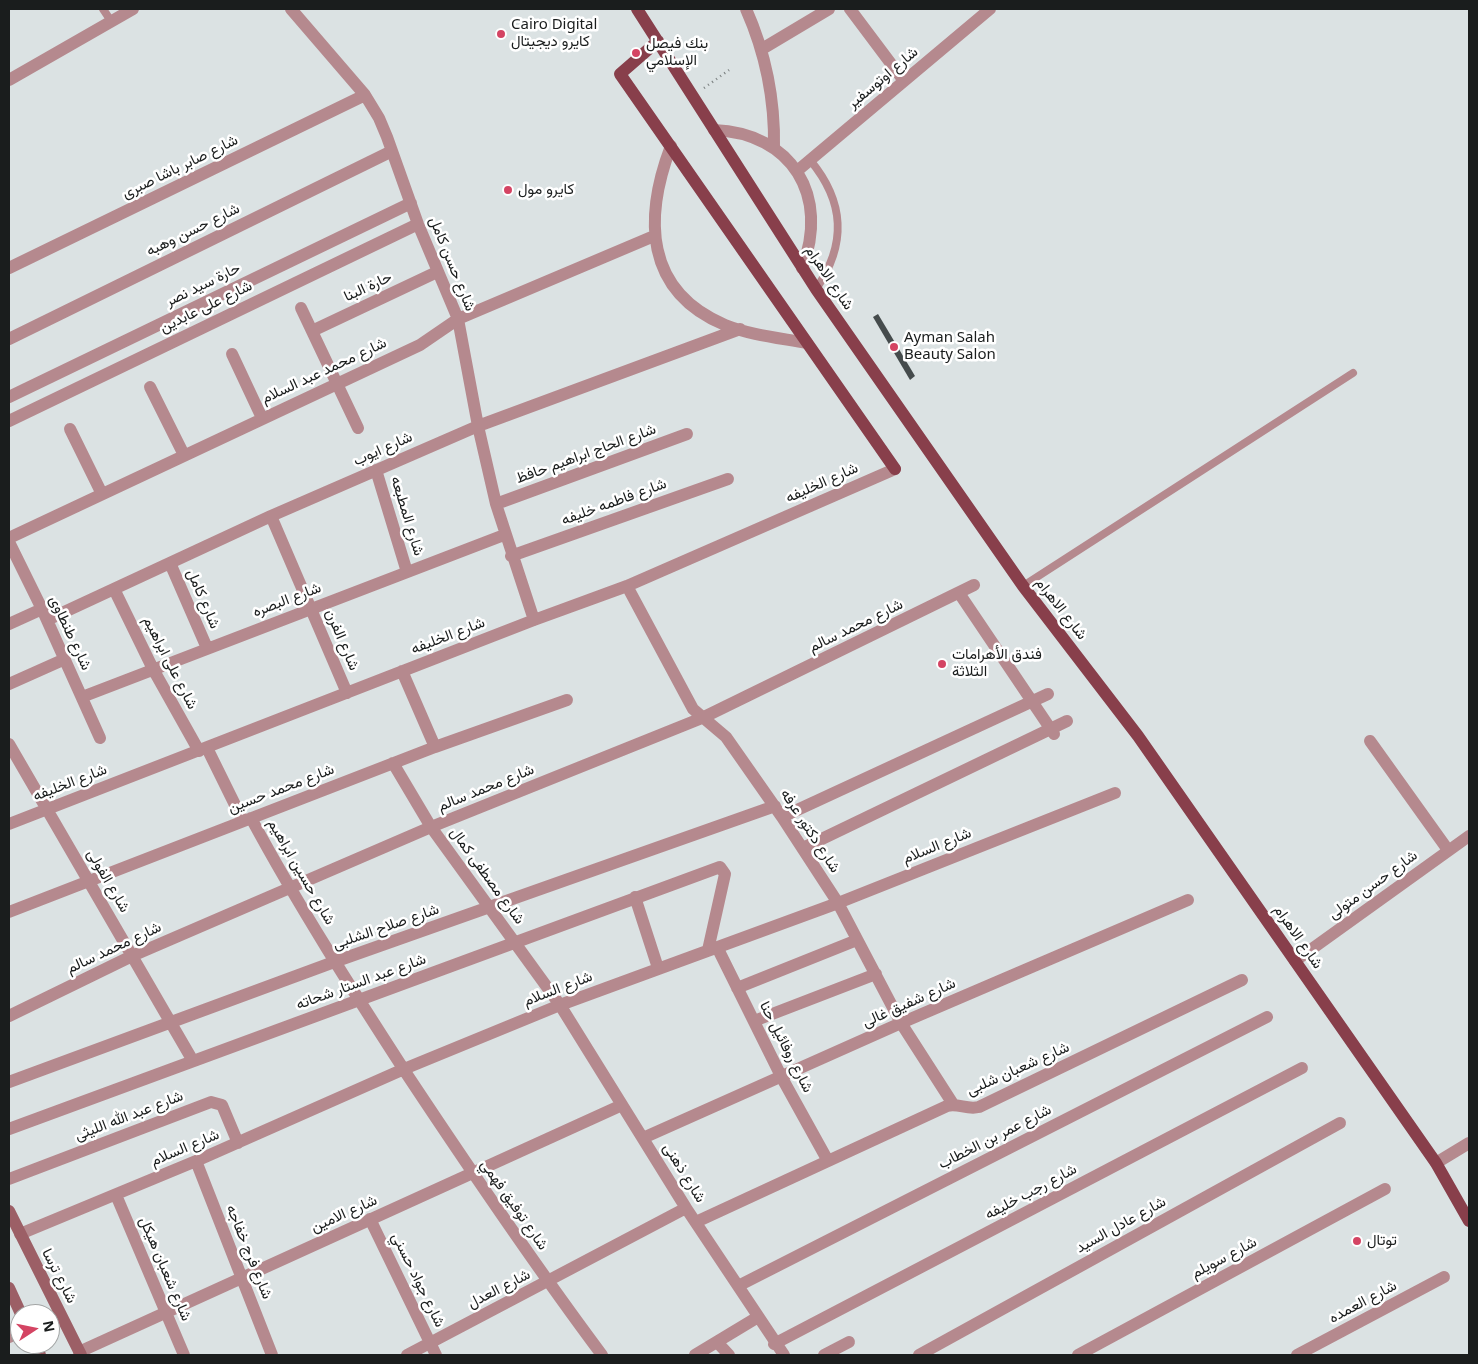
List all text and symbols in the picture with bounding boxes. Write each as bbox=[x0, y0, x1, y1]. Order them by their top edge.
place label: Cairo Digital كايرو ديجيتال bbox=[511, 16, 597, 51]
marker: Cairo Digital كايرو ديجيتال bbox=[495, 28, 507, 40]
place label: بنك فيصل الإسلامي bbox=[646, 35, 708, 70]
street label: شارع اوتوسفير bbox=[844, 43, 922, 113]
marker: بنك فيصل الإسلامي bbox=[630, 47, 642, 59]
street label: شارع صابر باشا صبرى bbox=[119, 131, 241, 203]
place label: كايرو مول bbox=[518, 181, 574, 199]
marker: كايرو مول bbox=[502, 184, 514, 196]
street label: شارع حسن وهبه bbox=[143, 200, 243, 260]
street label: شارع حسن كامل bbox=[425, 214, 479, 314]
street label: شارع الاهرام bbox=[801, 242, 857, 314]
street label: حارة سيد نصر bbox=[163, 259, 243, 311]
street label: حارة البنا bbox=[341, 268, 395, 306]
street label: شارع على عابدين bbox=[157, 277, 255, 337]
place label: Ayman Salah Beauty Salon bbox=[904, 329, 996, 364]
street label: شارع محمد عبد السلام bbox=[259, 334, 389, 408]
marker: Ayman Salah Beauty Salon bbox=[888, 341, 900, 353]
street label: شارع الحاج ابراهيم حافظ bbox=[514, 420, 658, 488]
street label: شارع ايوب bbox=[351, 428, 415, 470]
street label: شارع الخليفه bbox=[783, 459, 861, 507]
street label: شارع المطبعه bbox=[386, 474, 428, 558]
street label: شارع فاطمه خليفه bbox=[559, 475, 669, 529]
street label: شارع كامل bbox=[182, 567, 224, 631]
street label: شارع الاهرام bbox=[1031, 574, 1091, 644]
street label: شارع البصره bbox=[250, 579, 324, 621]
street label: شارع طنطاوى bbox=[45, 593, 95, 673]
street label: شارع محمد سالم bbox=[806, 595, 906, 657]
street label: شارع الفرن bbox=[321, 607, 363, 673]
street label: شارع على ابراهيم bbox=[139, 614, 201, 712]
street label: شارع الخليفه bbox=[409, 614, 487, 658]
place label: فندق الأهرامات الثلاثة bbox=[952, 646, 1042, 681]
marker: فندق الأهرامات الثلاثة bbox=[936, 658, 948, 670]
street label: شارع محمد حسين bbox=[225, 760, 337, 818]
street label: شارع محمد سالم bbox=[435, 760, 537, 816]
street label: شارع الخليفه bbox=[31, 761, 109, 805]
street label: شارع دكتور عرفه bbox=[776, 786, 844, 876]
street label: شارع حسين ابراهيم bbox=[263, 816, 339, 928]
street label: شارع مصطفى كمال bbox=[446, 824, 528, 928]
street label: شارع السلام bbox=[900, 824, 974, 868]
street label: شارع الفولى bbox=[83, 846, 133, 916]
street label: شارع حسن متولى bbox=[1325, 847, 1421, 923]
street label: شارع صلاح الشلبى bbox=[331, 900, 441, 954]
street label: شارع الاهرام bbox=[1270, 902, 1326, 972]
street label: شارع محمد سالم bbox=[64, 918, 164, 978]
street label: شارع عبد الستار شحاته bbox=[294, 950, 428, 1014]
street label: شارع السلام bbox=[521, 968, 595, 1010]
street label: شارع شفيق غالى bbox=[860, 974, 958, 1032]
street label: شارع روفائيل حنا bbox=[755, 998, 817, 1096]
street label: شارع شعبان شلبى bbox=[964, 1038, 1072, 1100]
street label: شارع عبد الله الليثى bbox=[72, 1087, 186, 1145]
street label: شارع عمر بن الخطاب bbox=[935, 1101, 1055, 1173]
street label: شارع السلام bbox=[148, 1126, 222, 1170]
street label: شارع ذهنى bbox=[659, 1140, 709, 1206]
street label: شارع توفيق فهمي bbox=[476, 1156, 552, 1254]
street label: شارع رجب خليفه bbox=[982, 1160, 1080, 1224]
street label: شارع الامين bbox=[308, 1191, 380, 1237]
street label: شارع عادل السيد bbox=[1073, 1193, 1169, 1257]
street label: شارع فرج خفاجه bbox=[222, 1202, 276, 1302]
street label: شارع شعبان هيكل bbox=[135, 1214, 195, 1324]
street label: شارع جواد حسني bbox=[387, 1230, 449, 1330]
place label: توتال bbox=[1367, 1232, 1397, 1250]
street label: شارع سويلم bbox=[1188, 1233, 1260, 1283]
marker: توتال bbox=[1351, 1235, 1363, 1247]
street label: شارع ترسا bbox=[38, 1246, 80, 1306]
street label: شارع العدل bbox=[465, 1266, 533, 1312]
street label: شارع العمده bbox=[1326, 1277, 1400, 1327]
north arrow bbox=[10, 1304, 60, 1354]
text: N bbox=[39, 1319, 60, 1334]

